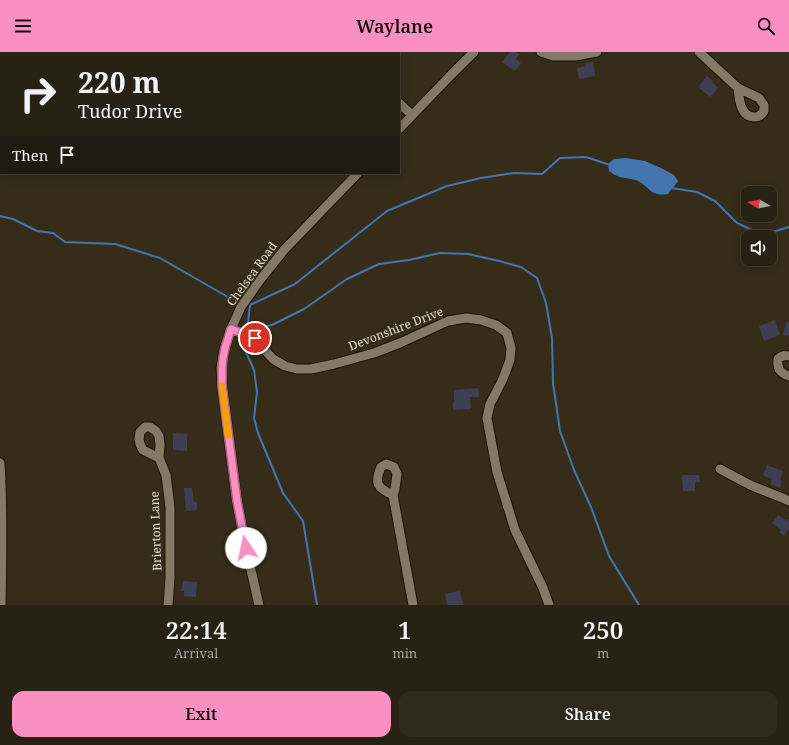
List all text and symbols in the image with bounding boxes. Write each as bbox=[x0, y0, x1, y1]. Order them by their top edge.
text: Waylane bbox=[356, 14, 433, 38]
icon: menu bbox=[12, 15, 34, 37]
icon: search bbox=[755, 15, 777, 37]
text: 220 m bbox=[78, 63, 160, 101]
icon: right bbox=[12, 68, 64, 120]
text: Tudor Drive bbox=[78, 99, 182, 123]
icon: arrive bbox=[56, 144, 78, 166]
text: Then bbox=[12, 145, 48, 165]
north arrow bbox=[741, 186, 777, 222]
map controls bbox=[741, 186, 777, 266]
button: sound bbox=[741, 230, 777, 266]
street label: Chelsea Road bbox=[222, 238, 281, 309]
street label: Devonshire Drive bbox=[346, 303, 446, 354]
pin bbox=[238, 321, 272, 355]
icon: arrive bbox=[244, 327, 266, 349]
street label: Brierton Lane bbox=[146, 491, 165, 571]
position arrow bbox=[225, 527, 267, 569]
text: 22:14 bbox=[166, 613, 227, 646]
text: 1 bbox=[398, 613, 412, 646]
text: 250 bbox=[583, 613, 623, 646]
text: Arrival bbox=[174, 644, 218, 662]
text: min bbox=[392, 644, 417, 662]
text: m bbox=[597, 644, 609, 662]
button: Exit bbox=[12, 691, 391, 737]
button: Share bbox=[399, 691, 777, 737]

